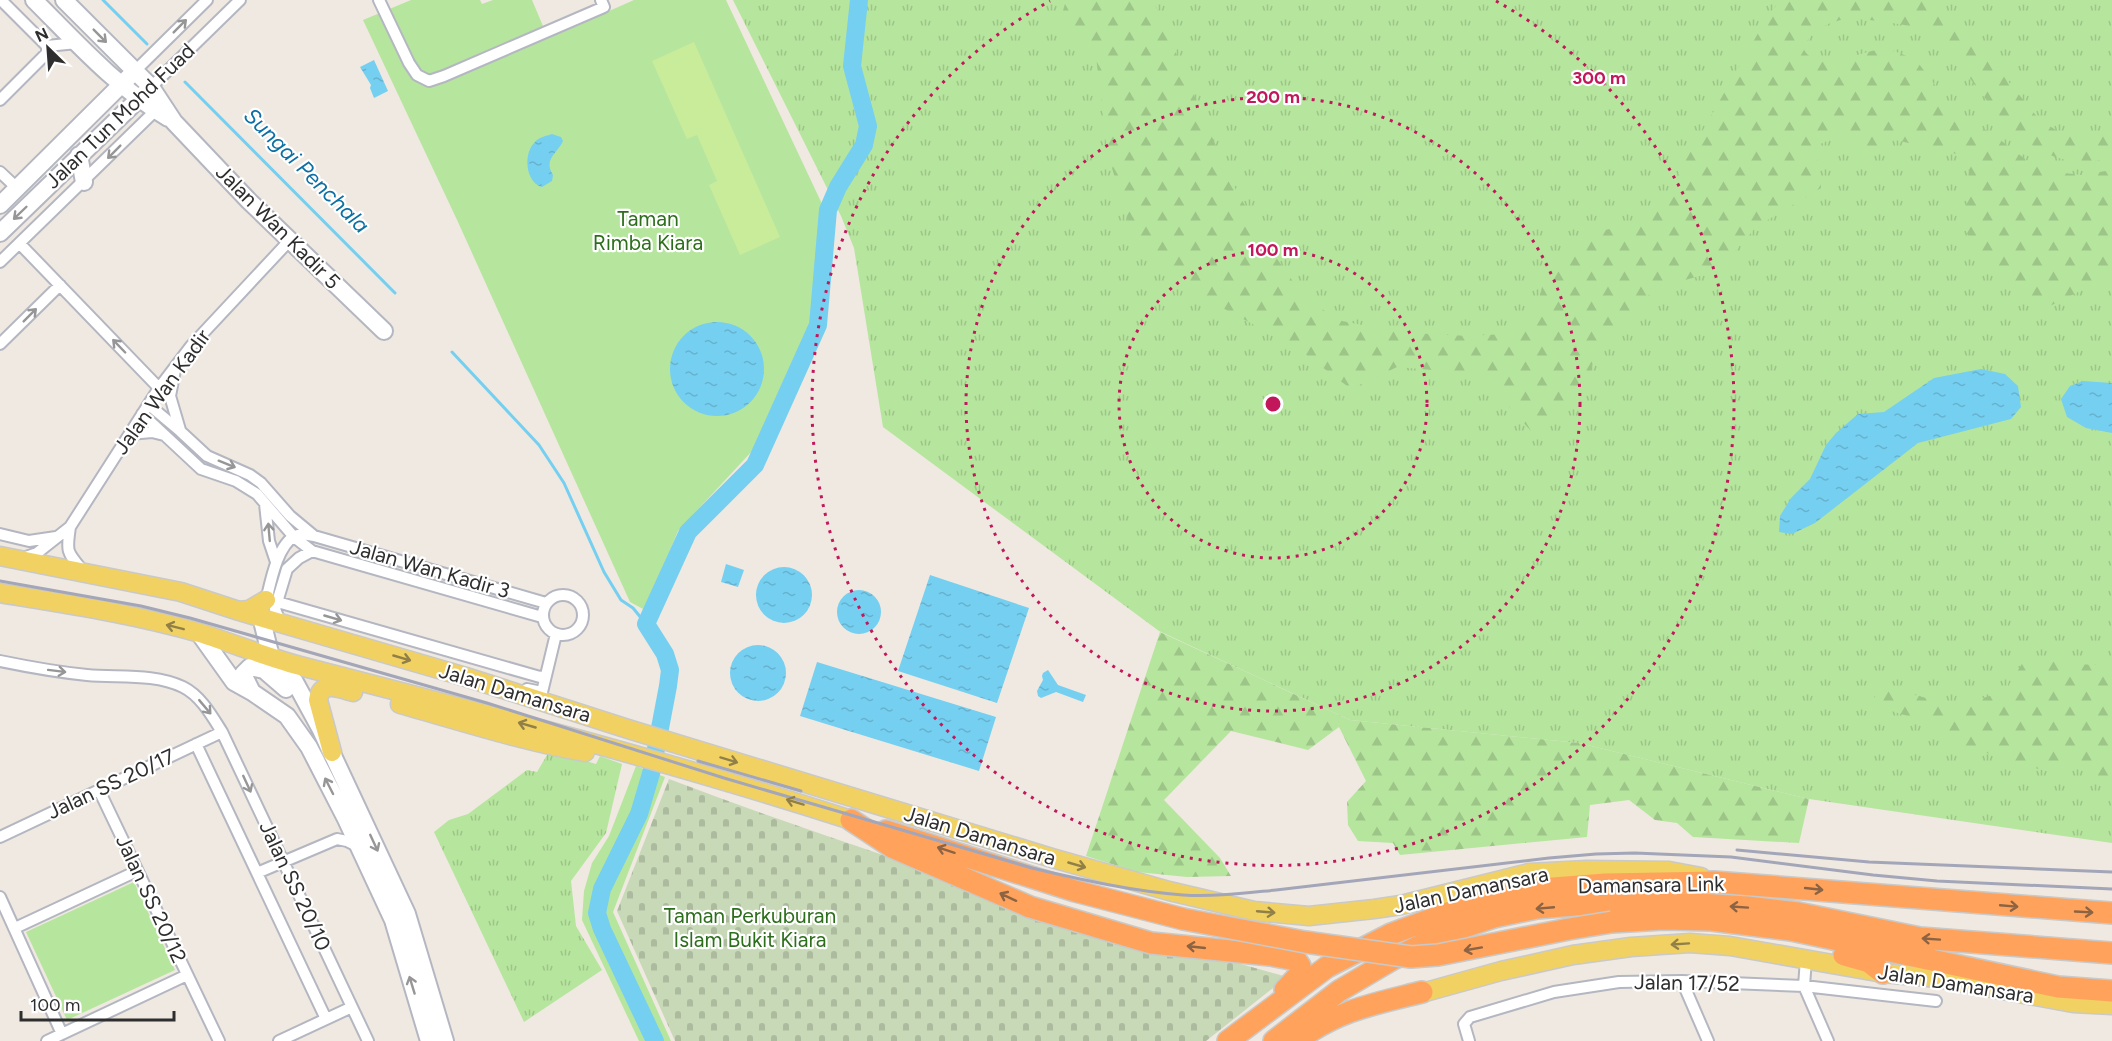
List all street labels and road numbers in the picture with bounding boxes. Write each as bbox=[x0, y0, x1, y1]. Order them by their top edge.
street label: Jalan Tun Mohd Fuad bbox=[40, 38, 200, 193]
street label: Jalan Wan Kadir 5 bbox=[211, 159, 346, 294]
street label: Jalan Wan Kadir bbox=[108, 324, 215, 459]
street label: Jalan Wan Kadir 3 bbox=[347, 534, 513, 603]
street label: Jalan Damansara bbox=[436, 658, 594, 728]
street label: Jalan SS 20/17 bbox=[43, 743, 179, 824]
street label: Jalan Damansara bbox=[901, 801, 1059, 871]
street label: Jalan SS 20/10 bbox=[254, 817, 336, 955]
street label: Jalan SS 20/12 bbox=[111, 831, 192, 967]
street label: Jalan Damansara bbox=[1391, 861, 1551, 918]
street label: Damansara Link bbox=[1577, 871, 1725, 898]
street label: Jalan Damansara bbox=[1876, 959, 2036, 1008]
street label: Jalan 17/52 bbox=[1634, 969, 1740, 996]

